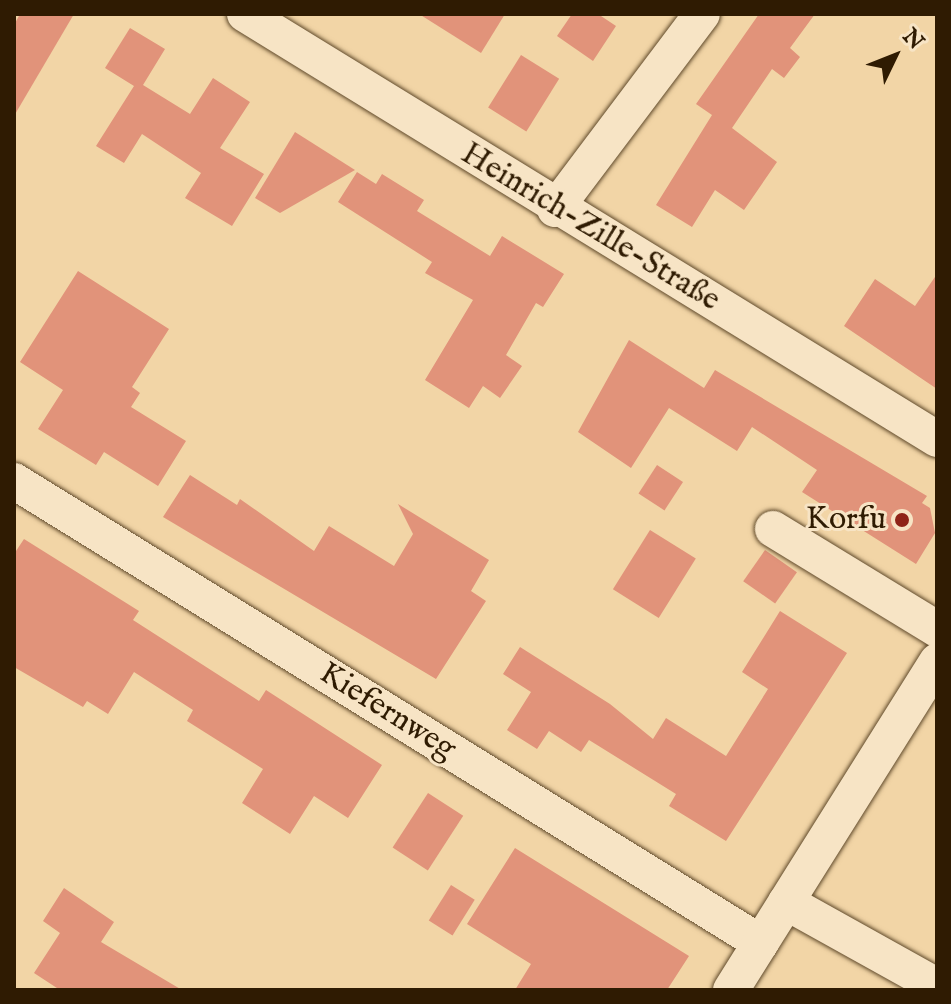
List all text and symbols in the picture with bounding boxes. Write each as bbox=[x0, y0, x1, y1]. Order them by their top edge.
north arrow bbox=[855, 16, 935, 96]
text: N bbox=[896, 23, 929, 56]
street label: Heinrich-Zille-Straße bbox=[454, 136, 726, 320]
place label: Korfu bbox=[806, 501, 886, 539]
marker: Korfu bbox=[893, 511, 911, 529]
street label: Kiefernweg bbox=[312, 655, 462, 769]

